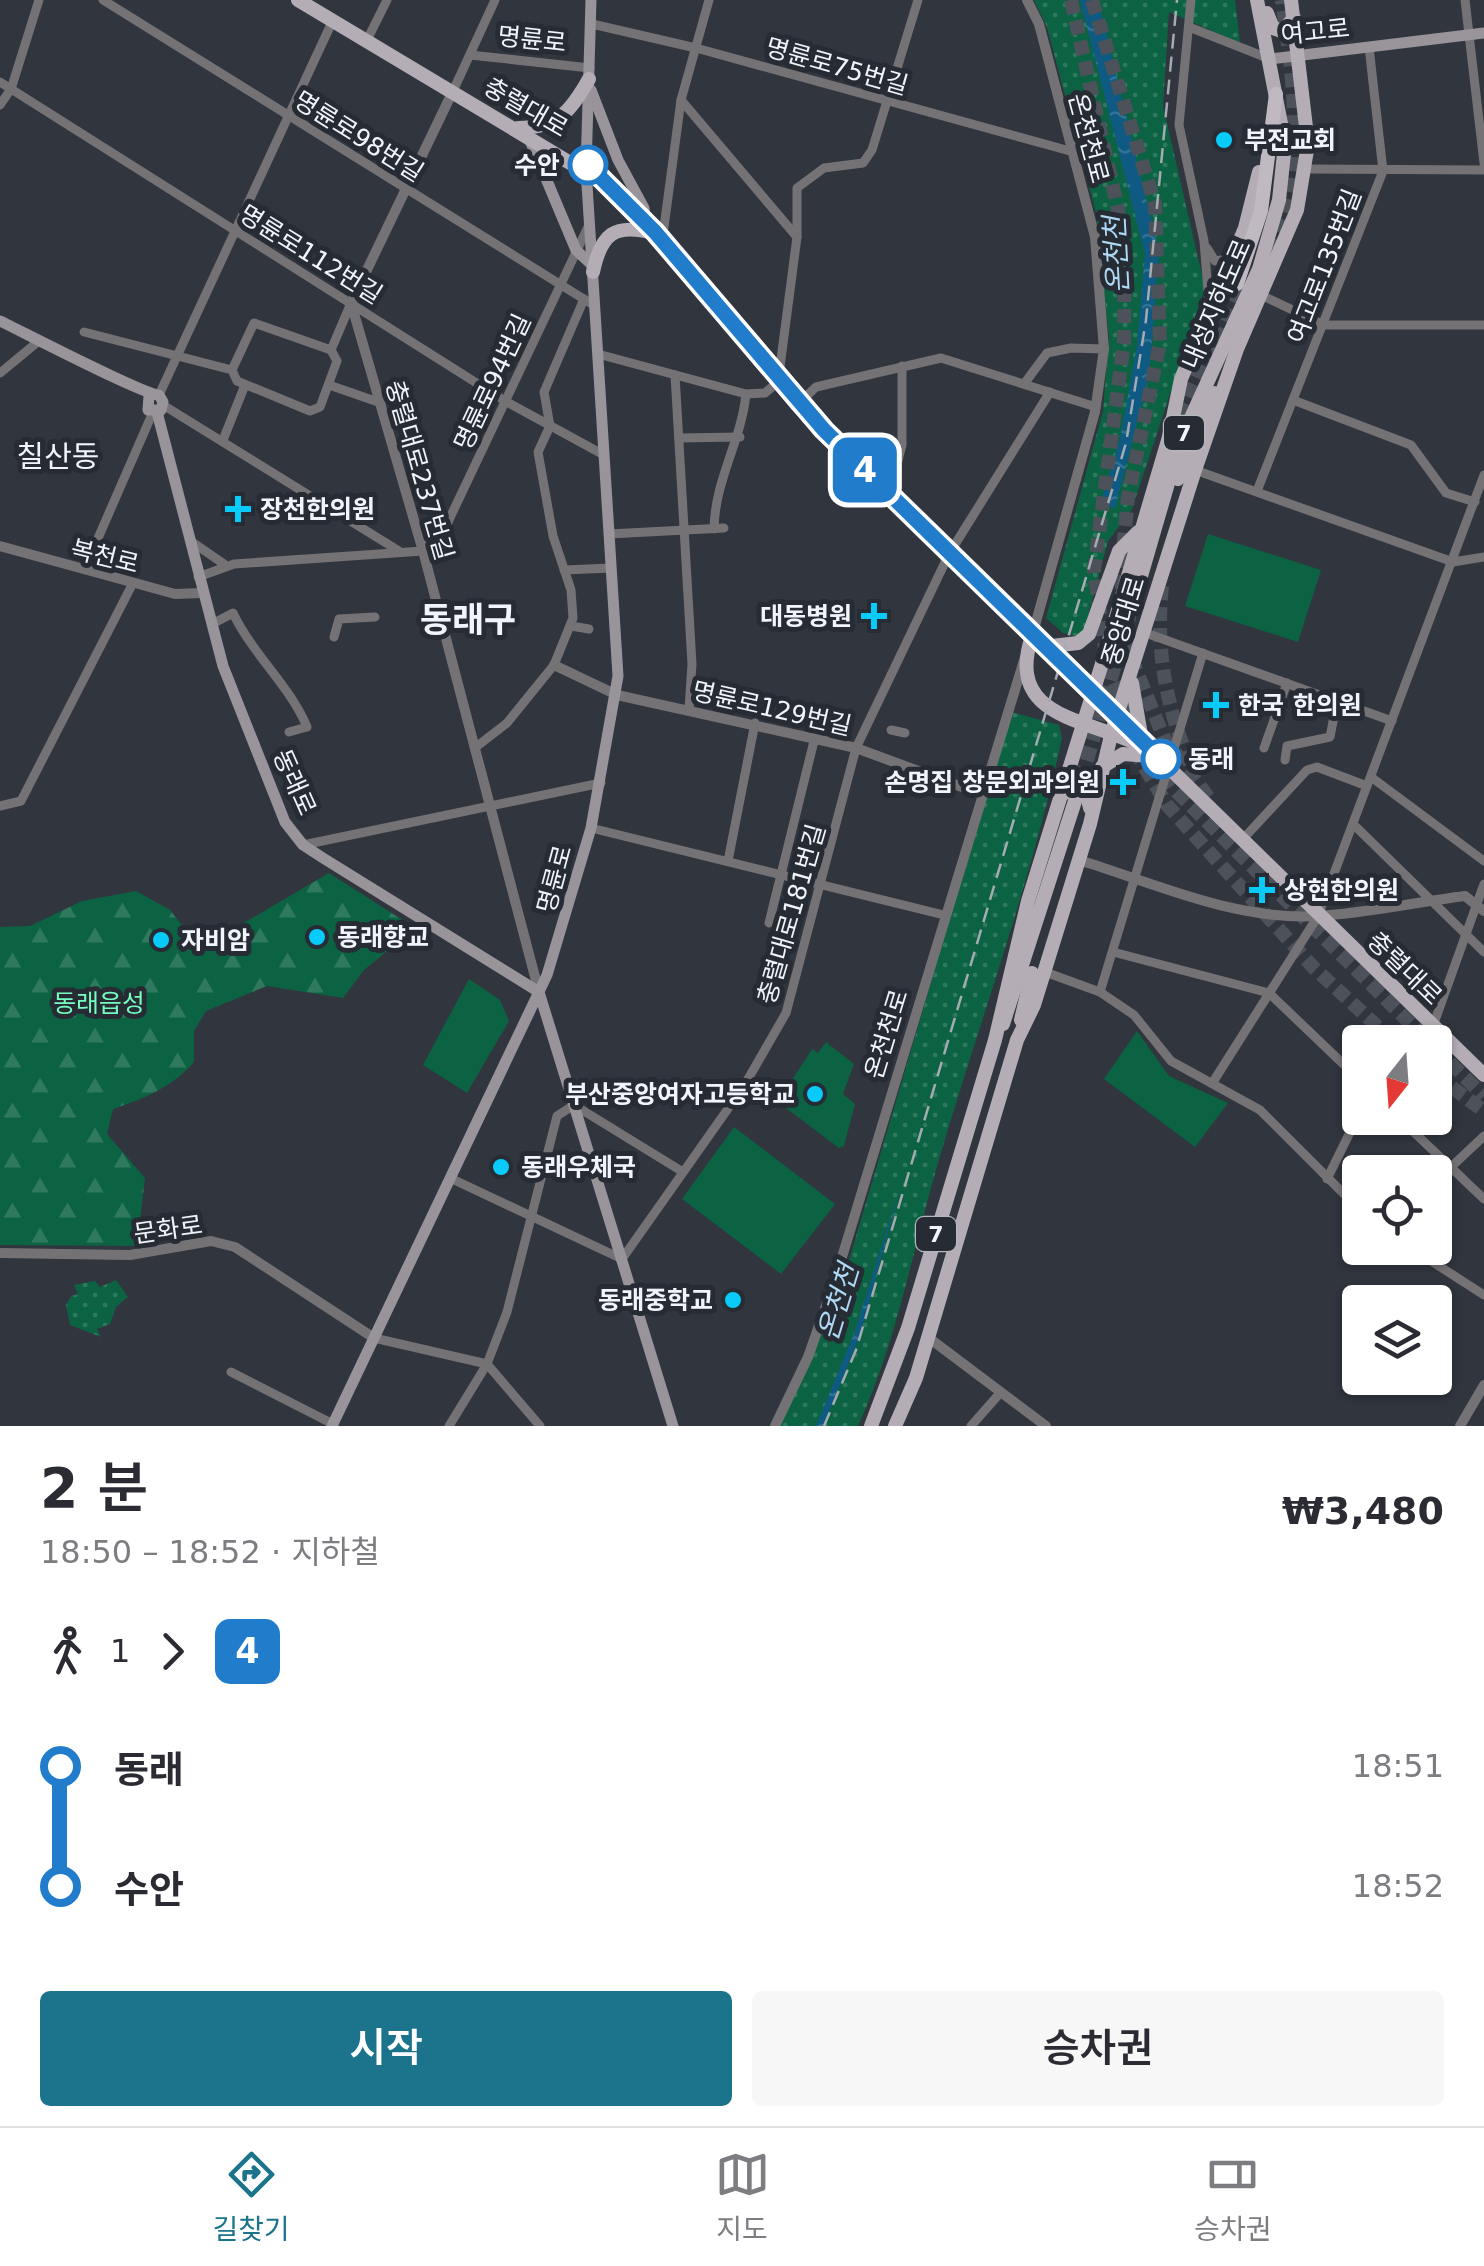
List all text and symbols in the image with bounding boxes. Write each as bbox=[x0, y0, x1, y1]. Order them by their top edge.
street label: 여고로 bbox=[1279, 13, 1351, 50]
street label: 명륜로 bbox=[496, 21, 568, 58]
street label: 명륜로75번길 bbox=[762, 32, 911, 101]
street label: 충렬대로 bbox=[479, 72, 573, 143]
street label: 명륜로98번길 bbox=[289, 85, 429, 188]
street label: 온천천로 bbox=[1063, 90, 1114, 186]
place label: 부전교회 bbox=[1244, 126, 1336, 155]
marker: 부전교회 bbox=[1213, 129, 1235, 151]
marker: 수안 bbox=[569, 146, 607, 184]
place label: 수안 bbox=[514, 151, 560, 180]
street label: 여고로135번길 bbox=[1282, 185, 1367, 347]
street label: 명륜로112번길 bbox=[234, 199, 387, 310]
water label: 온천천 bbox=[1098, 212, 1135, 294]
street label: 내성지하도로 bbox=[1176, 235, 1257, 373]
street label: 명륜로94번길 bbox=[448, 310, 537, 455]
street label: 충렬대로237번길 bbox=[380, 377, 459, 563]
road number: 7 bbox=[1164, 416, 1204, 450]
line badge: 4 bbox=[832, 438, 898, 502]
district label: 칠산동 bbox=[17, 439, 99, 474]
text: 4 bbox=[853, 450, 877, 490]
place label: 장천한의원 bbox=[260, 495, 375, 524]
marker: 장천한의원 bbox=[225, 496, 251, 522]
street label: 복천로 bbox=[68, 534, 142, 579]
street label: 중앙대로 bbox=[1096, 573, 1151, 669]
district label: 동래구 bbox=[420, 600, 516, 640]
place label: 대동병원 bbox=[760, 602, 852, 631]
marker: 대동병원 bbox=[861, 603, 887, 629]
street label: 명륜로129번길 bbox=[689, 676, 854, 741]
place label: 한국 한의원 bbox=[1238, 691, 1362, 720]
marker: 한국 한의원 bbox=[1203, 692, 1229, 718]
marker: 동래 bbox=[1142, 740, 1180, 778]
street label: 동래로 bbox=[267, 745, 322, 820]
place label: 동래 bbox=[1188, 745, 1234, 774]
place label: 손명집 창문외과의원 bbox=[884, 768, 1100, 797]
marker: 손명집 창문외과의원 bbox=[1110, 769, 1136, 795]
street label: 충렬대로181번길 bbox=[752, 821, 831, 1007]
street label: 명륜로 bbox=[532, 842, 577, 916]
place label: 상현한의원 bbox=[1284, 876, 1399, 905]
marker: 상현한의원 bbox=[1249, 877, 1275, 903]
place label: 동래향교 bbox=[337, 923, 429, 952]
place label: 자비암 bbox=[181, 926, 250, 955]
marker: 동래향교 bbox=[306, 926, 328, 948]
street label: 충렬대로 bbox=[1361, 926, 1448, 1011]
marker: 자비암 bbox=[150, 929, 172, 951]
street label: 온천천로 bbox=[859, 986, 914, 1082]
park label: 동래읍성 bbox=[53, 989, 145, 1018]
north arrow bbox=[1342, 1025, 1452, 1135]
map controls bbox=[1342, 1025, 1452, 1395]
place label: 부산중앙여자고등학교 bbox=[565, 1080, 795, 1109]
marker: 부산중앙여자고등학교 bbox=[804, 1083, 826, 1105]
place label: 동래우체국 bbox=[521, 1153, 636, 1182]
button: locate bbox=[1342, 1155, 1452, 1265]
marker: 동래우체국 bbox=[490, 1156, 512, 1178]
street label: 문화로 bbox=[132, 1210, 204, 1249]
road number: 7 bbox=[916, 1217, 956, 1251]
water label: 온천천 bbox=[811, 1257, 867, 1344]
button: layers bbox=[1342, 1285, 1452, 1395]
place label: 동래중학교 bbox=[598, 1286, 713, 1315]
marker: 동래중학교 bbox=[722, 1289, 744, 1311]
text: 2 분 bbox=[40, 1456, 148, 1520]
text: ₩3,480 bbox=[1282, 1489, 1444, 1533]
text: 18:50 – 18:52 · 지하철 bbox=[40, 1533, 380, 1571]
icon: walk bbox=[40, 1624, 95, 1679]
icon: forward bbox=[145, 1624, 200, 1679]
text: 4 bbox=[235, 1631, 260, 1671]
text: 1 bbox=[110, 1632, 130, 1670]
text: 18:51 bbox=[1352, 1747, 1444, 1785]
text: 동래 bbox=[114, 1748, 184, 1792]
text: 18:52 bbox=[1352, 1867, 1444, 1905]
text: 수안 bbox=[114, 1868, 184, 1912]
button: 시작 bbox=[40, 1991, 732, 2106]
button: 승차권 bbox=[752, 1991, 1444, 2106]
tab: 길찾기 bbox=[212, 2147, 290, 2247]
tab: 지도 bbox=[715, 2147, 770, 2247]
tab: 승차권 bbox=[1194, 2147, 1272, 2247]

